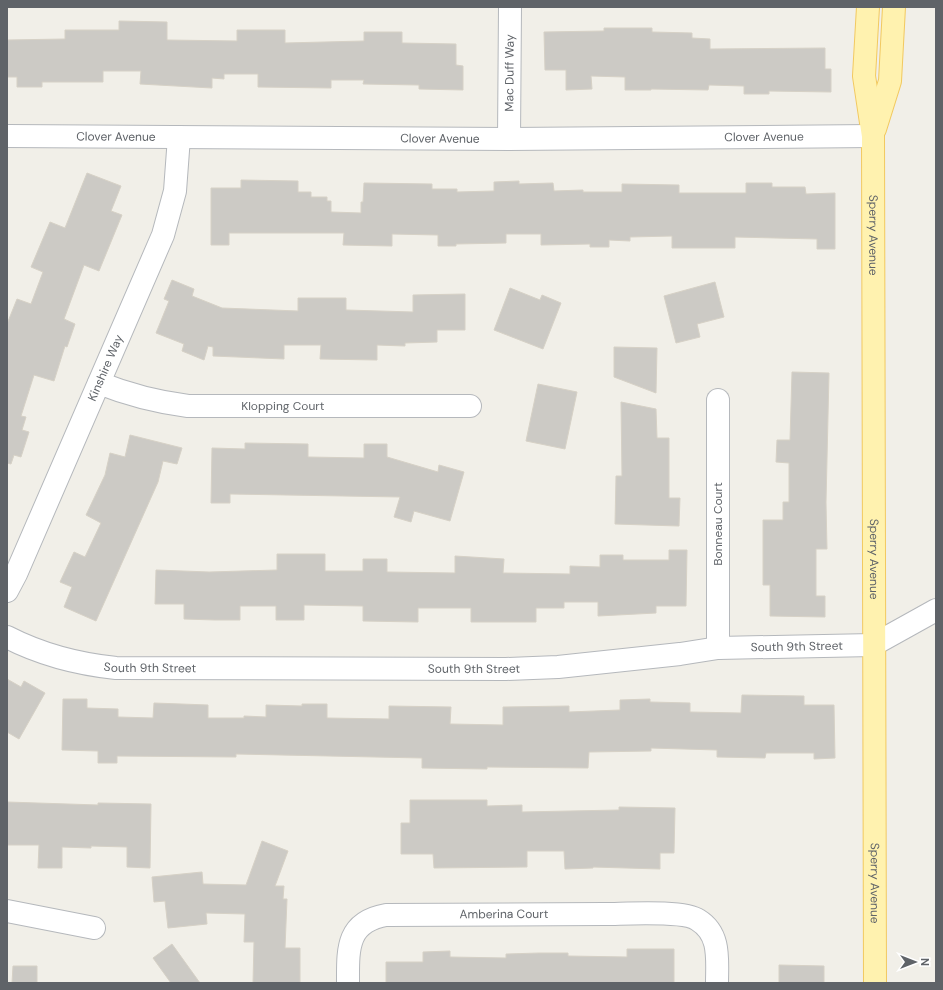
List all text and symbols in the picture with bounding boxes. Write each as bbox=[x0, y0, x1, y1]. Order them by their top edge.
street label: Mac Duff Way bbox=[501, 34, 518, 112]
street label: Clover Avenue bbox=[76, 128, 156, 145]
street label: Clover Avenue bbox=[724, 129, 804, 145]
street label: Clover Avenue bbox=[400, 130, 480, 147]
street label: Sperry Avenue bbox=[865, 195, 881, 276]
street label: Kinshire Way bbox=[84, 332, 127, 404]
street label: Klopping Court bbox=[241, 398, 325, 414]
street label: Bonneau Court bbox=[710, 482, 726, 566]
street label: Sperry Avenue bbox=[866, 519, 882, 600]
street label: South 9th Street bbox=[751, 638, 843, 655]
street label: South 9th Street bbox=[103, 659, 196, 676]
street label: South 9th Street bbox=[428, 660, 521, 677]
street label: Sperry Avenue bbox=[867, 843, 883, 924]
street label: Amberina Court bbox=[460, 906, 549, 922]
north arrow bbox=[895, 942, 935, 982]
text: N bbox=[918, 958, 932, 966]

